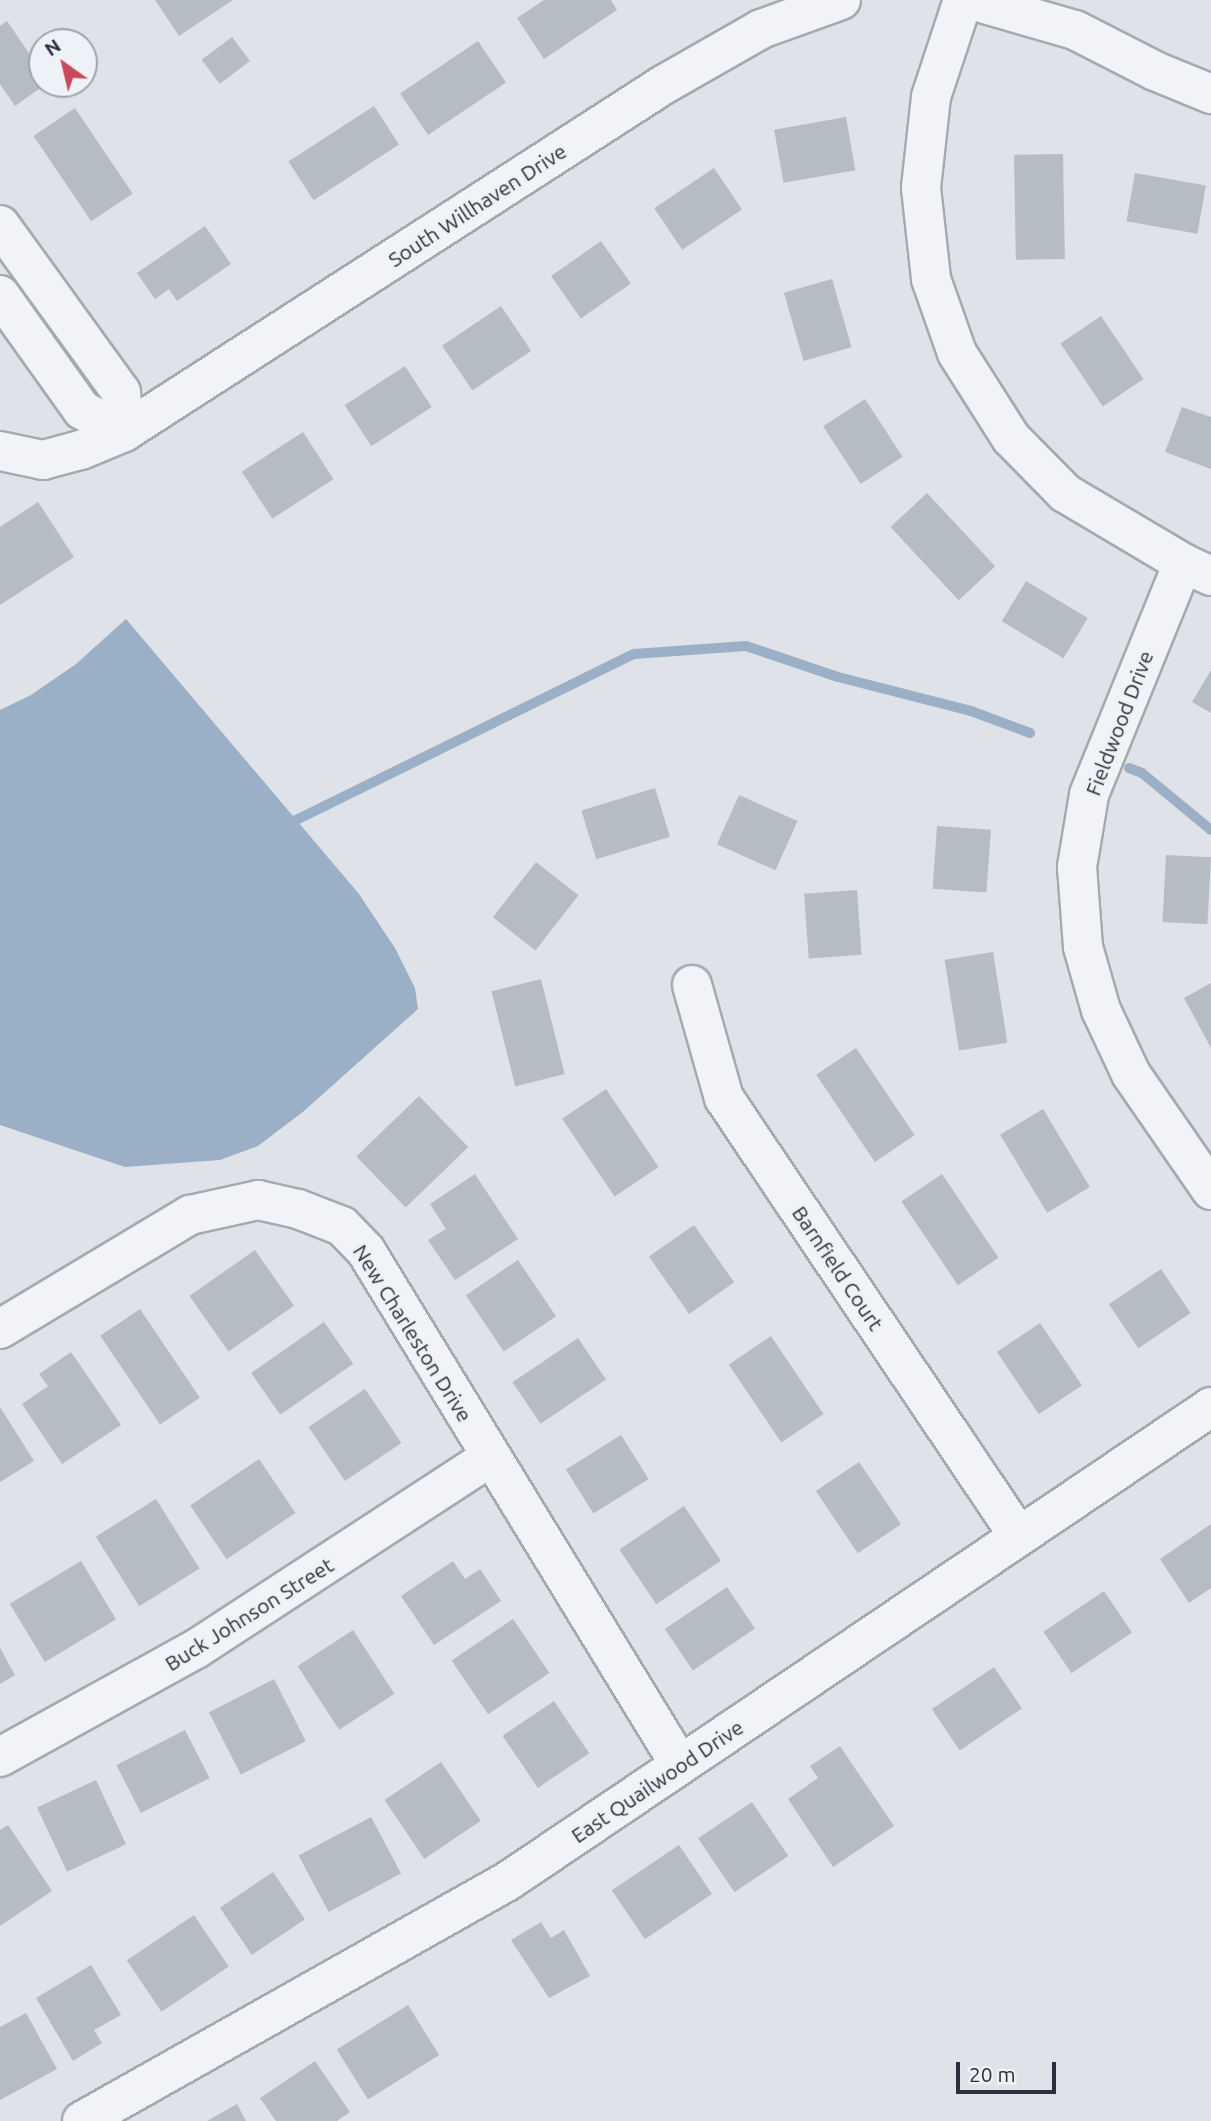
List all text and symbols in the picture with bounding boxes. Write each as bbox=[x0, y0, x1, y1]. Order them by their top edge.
north arrow bbox=[28, 28, 98, 98]
text: N bbox=[40, 34, 64, 60]
street label: South Willhaven Drive bbox=[383, 138, 571, 272]
street label: Fieldwood Drive bbox=[1080, 647, 1158, 799]
street label: Barnfield Court bbox=[787, 1201, 889, 1335]
street label: New Charleston Drive bbox=[348, 1240, 478, 1426]
street label: Buck Johnson Street bbox=[160, 1552, 338, 1676]
street label: East Quailwood Drive bbox=[566, 1714, 748, 1848]
scale bar bbox=[959, 2048, 1059, 2092]
text: 20 m bbox=[969, 2062, 1016, 2086]

